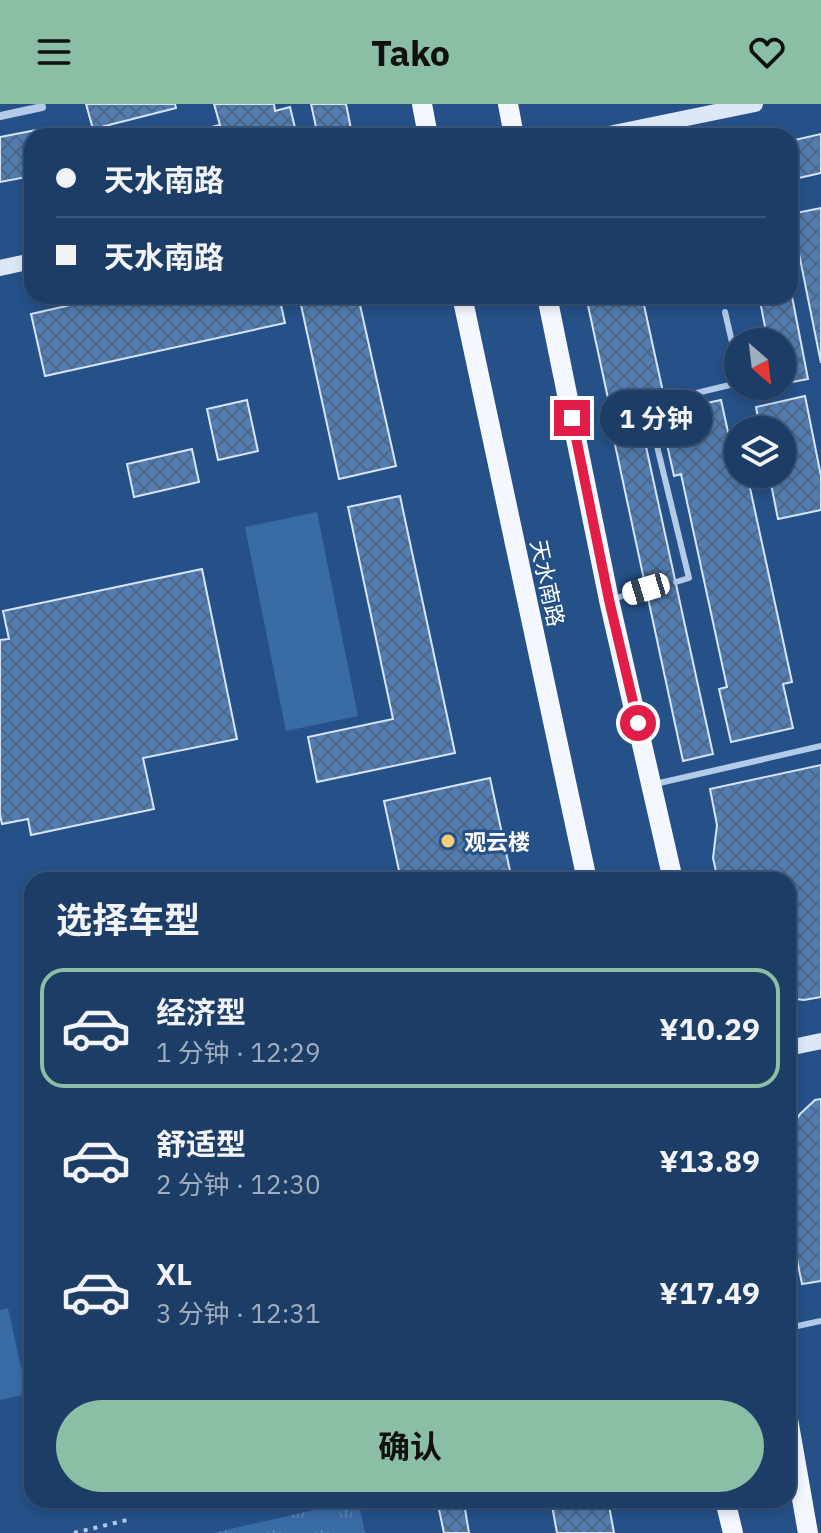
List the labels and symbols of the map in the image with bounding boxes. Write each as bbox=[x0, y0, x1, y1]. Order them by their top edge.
north arrow bbox=[724, 328, 796, 400]
callout: 1 分钟 bbox=[600, 390, 712, 446]
route end bbox=[554, 400, 590, 436]
street label: 天水南路 bbox=[525, 537, 571, 629]
car bbox=[620, 571, 672, 607]
route start bbox=[620, 705, 656, 741]
place label: 观云楼 bbox=[464, 827, 530, 856]
marker: 观云楼 bbox=[439, 832, 457, 850]

